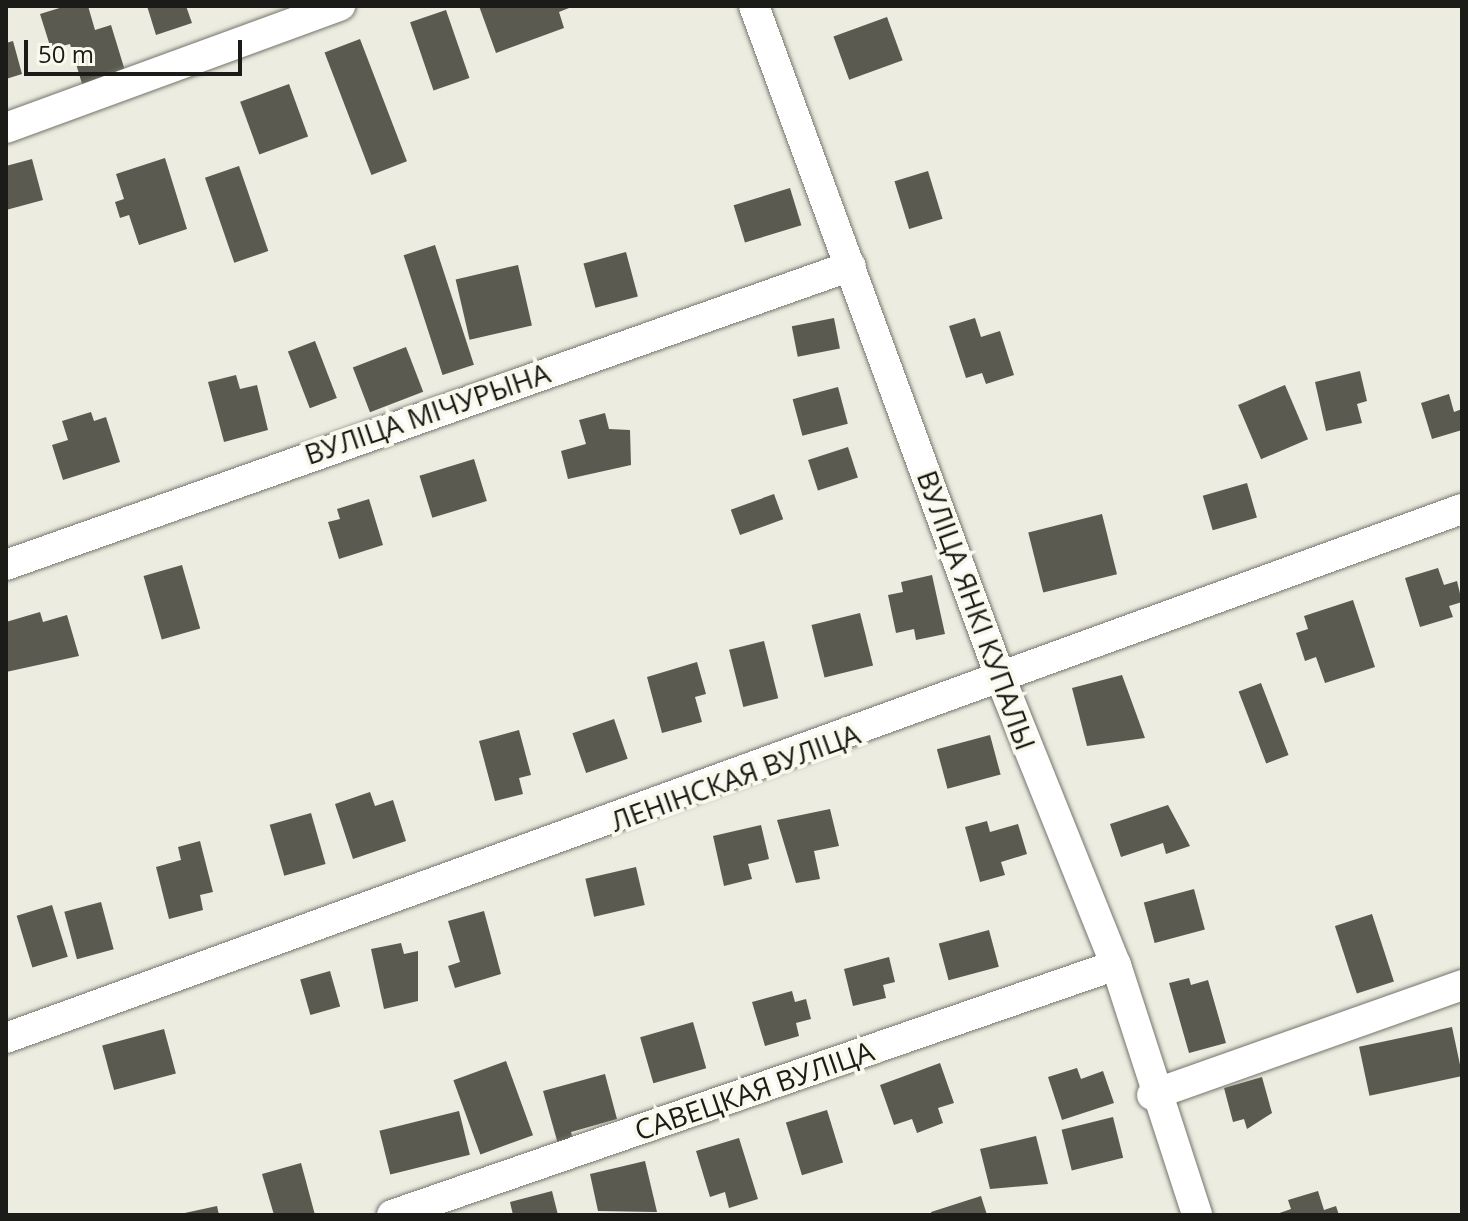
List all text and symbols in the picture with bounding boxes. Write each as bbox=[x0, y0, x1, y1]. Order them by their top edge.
scale bar bbox=[28, 24, 246, 74]
text: 50 m bbox=[38, 37, 94, 70]
street label: ВУЛІЦА МІЧУРЫНА bbox=[300, 355, 554, 471]
street label: ВУЛІЦА ЯНКІ КУПАЛЫ bbox=[911, 466, 1043, 754]
street label: ЛЕНІНСКАЯ ВУЛІЦА bbox=[606, 716, 864, 838]
street label: САВЕЦКАЯ ВУЛІЦА bbox=[630, 1033, 878, 1147]

